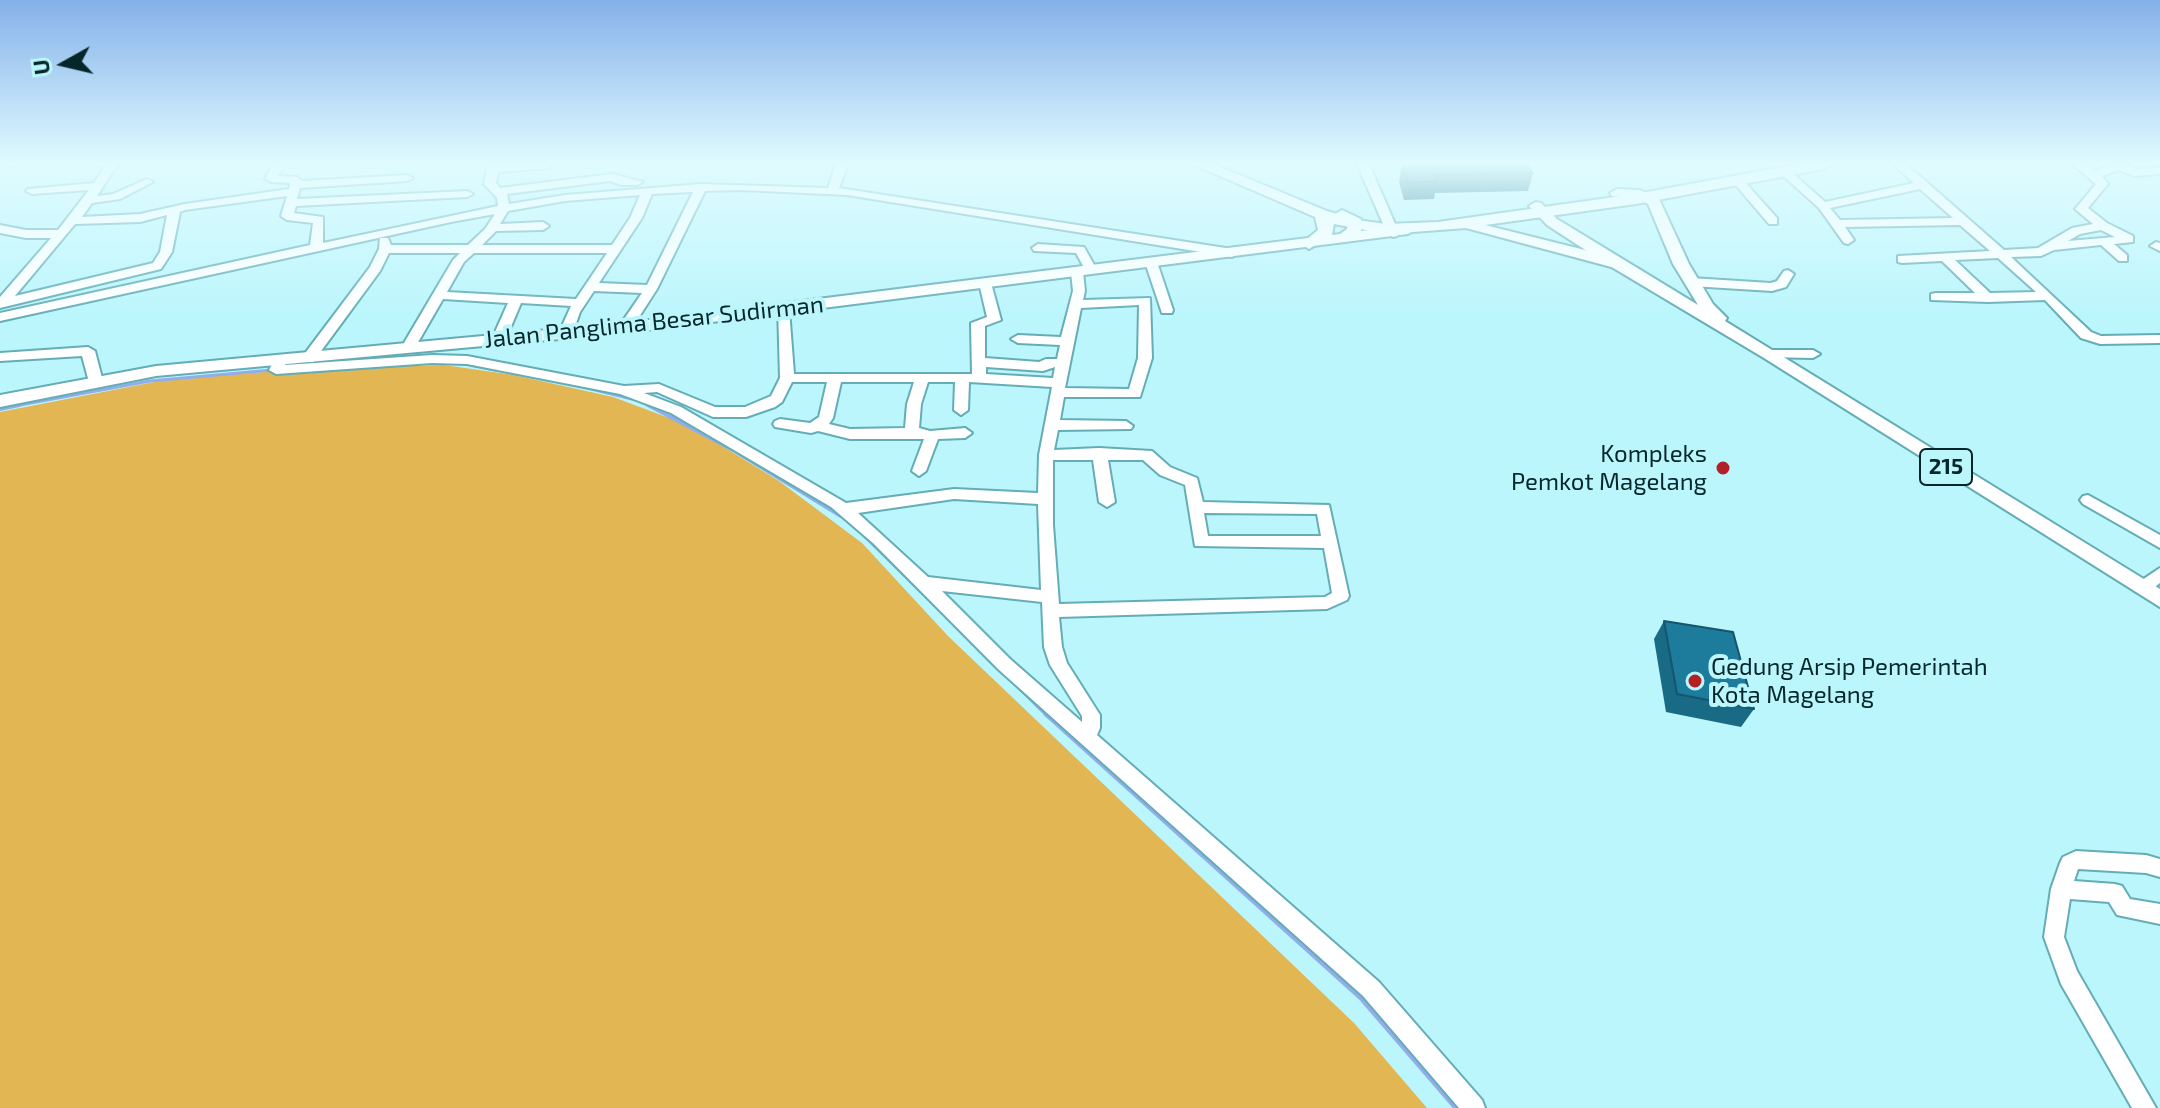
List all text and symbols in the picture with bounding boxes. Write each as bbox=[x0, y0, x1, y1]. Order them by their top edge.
north arrow bbox=[24, 24, 104, 104]
text: U bbox=[26, 58, 54, 77]
street label: Jalan Panglima Besar Sudirman bbox=[483, 290, 825, 354]
place label: Kompleks Pemkot Magelang bbox=[1511, 440, 1707, 496]
road number: 215 bbox=[1920, 449, 1972, 485]
marker: Kompleks Pemkot Magelang bbox=[1714, 459, 1732, 477]
place label: Gedung Arsip Pemerintah Kota Magelang bbox=[1711, 653, 1988, 709]
marker: Gedung Arsip Pemerintah Kota Magelang bbox=[1686, 672, 1704, 690]

